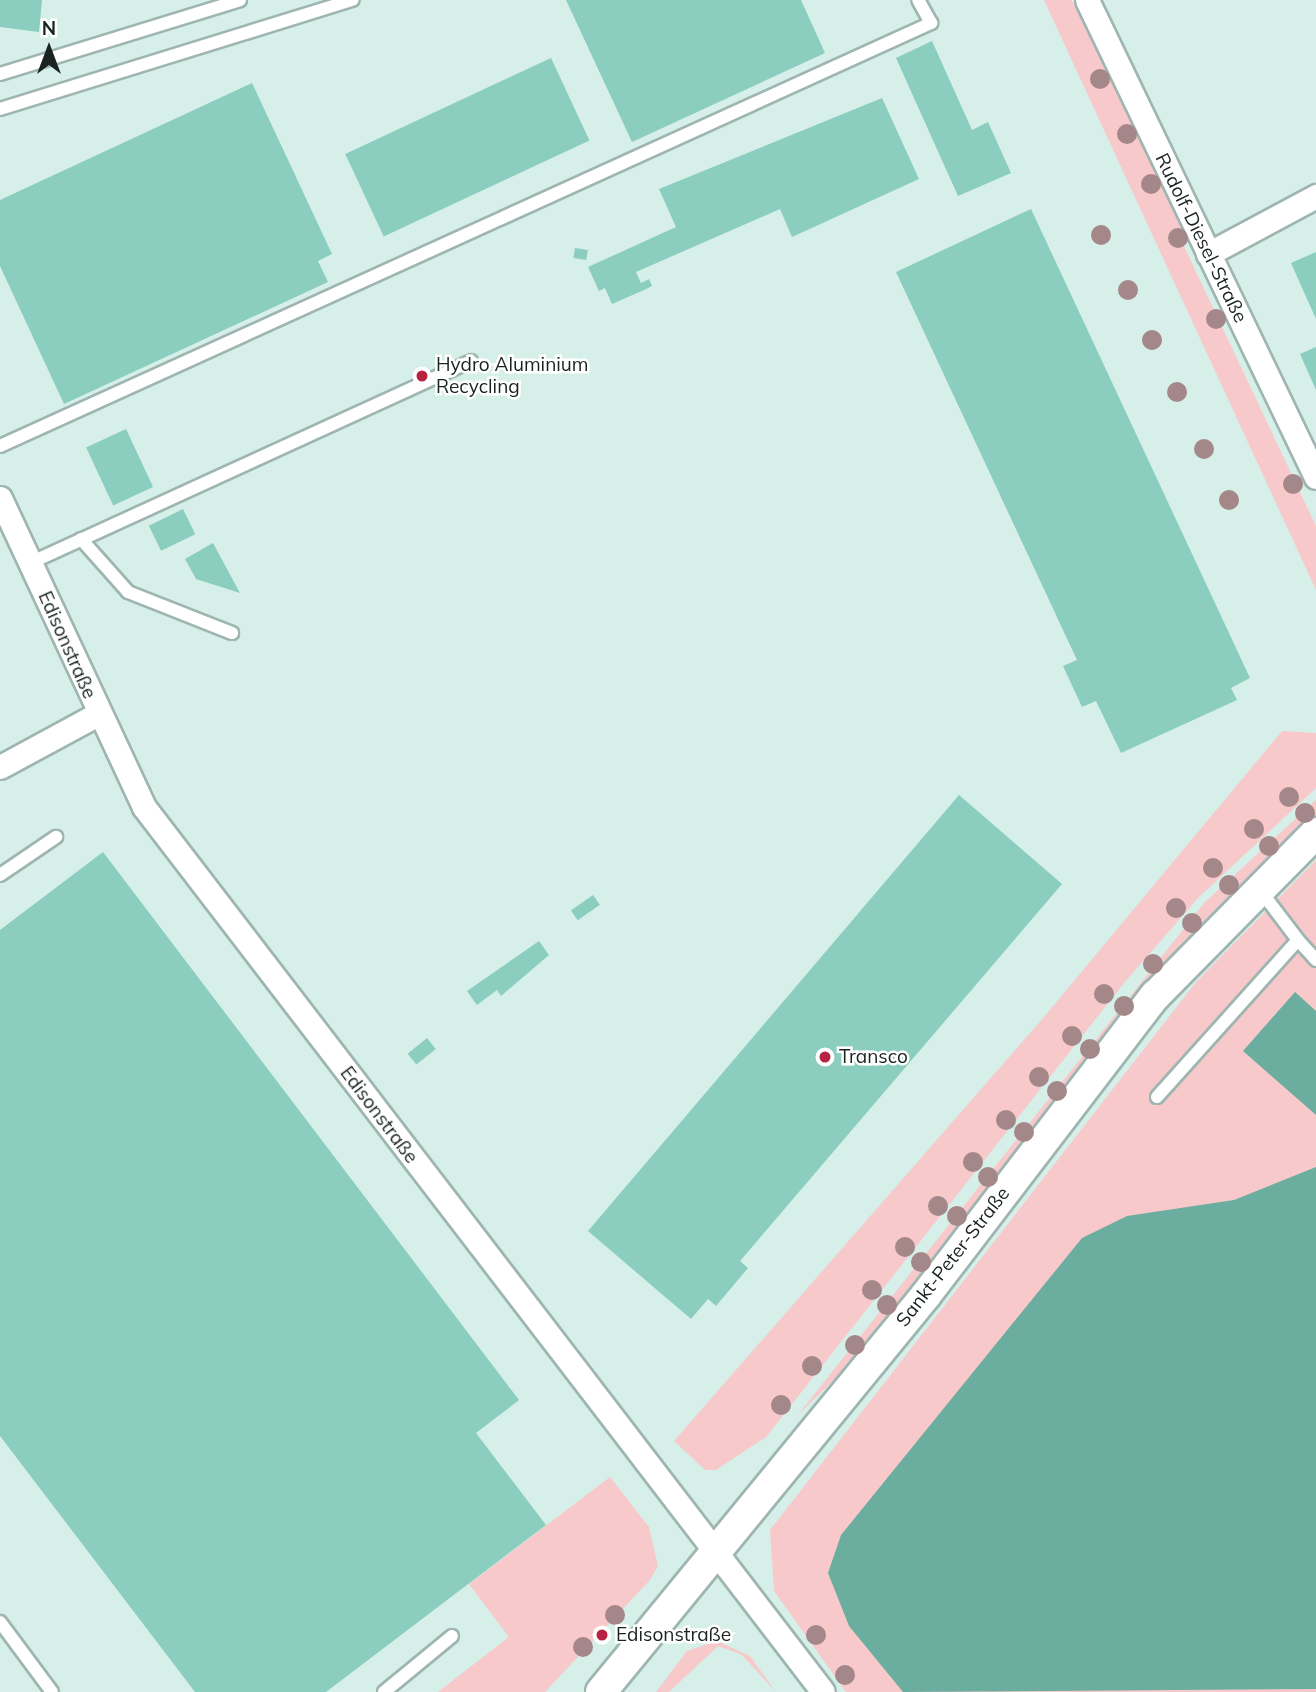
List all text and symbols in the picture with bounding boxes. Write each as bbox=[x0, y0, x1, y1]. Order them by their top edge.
north arrow bbox=[14, 14, 84, 84]
text: N bbox=[42, 16, 56, 40]
street label: Rudolf-Diesel-Straße bbox=[1150, 150, 1252, 326]
place label: Hydro Aluminium Recycling bbox=[436, 354, 588, 398]
marker: Hydro Aluminium Recycling bbox=[414, 368, 430, 384]
street label: Edisonstraße bbox=[33, 588, 101, 702]
place label: Transco bbox=[839, 1046, 908, 1068]
marker: Transco bbox=[817, 1049, 833, 1065]
street label: Edisonstraße bbox=[335, 1062, 423, 1168]
street label: Sankt-Peter-Straße bbox=[891, 1183, 1015, 1331]
place label: Edisonstraße bbox=[616, 1624, 731, 1646]
marker: Edisonstraße bbox=[594, 1627, 610, 1643]

